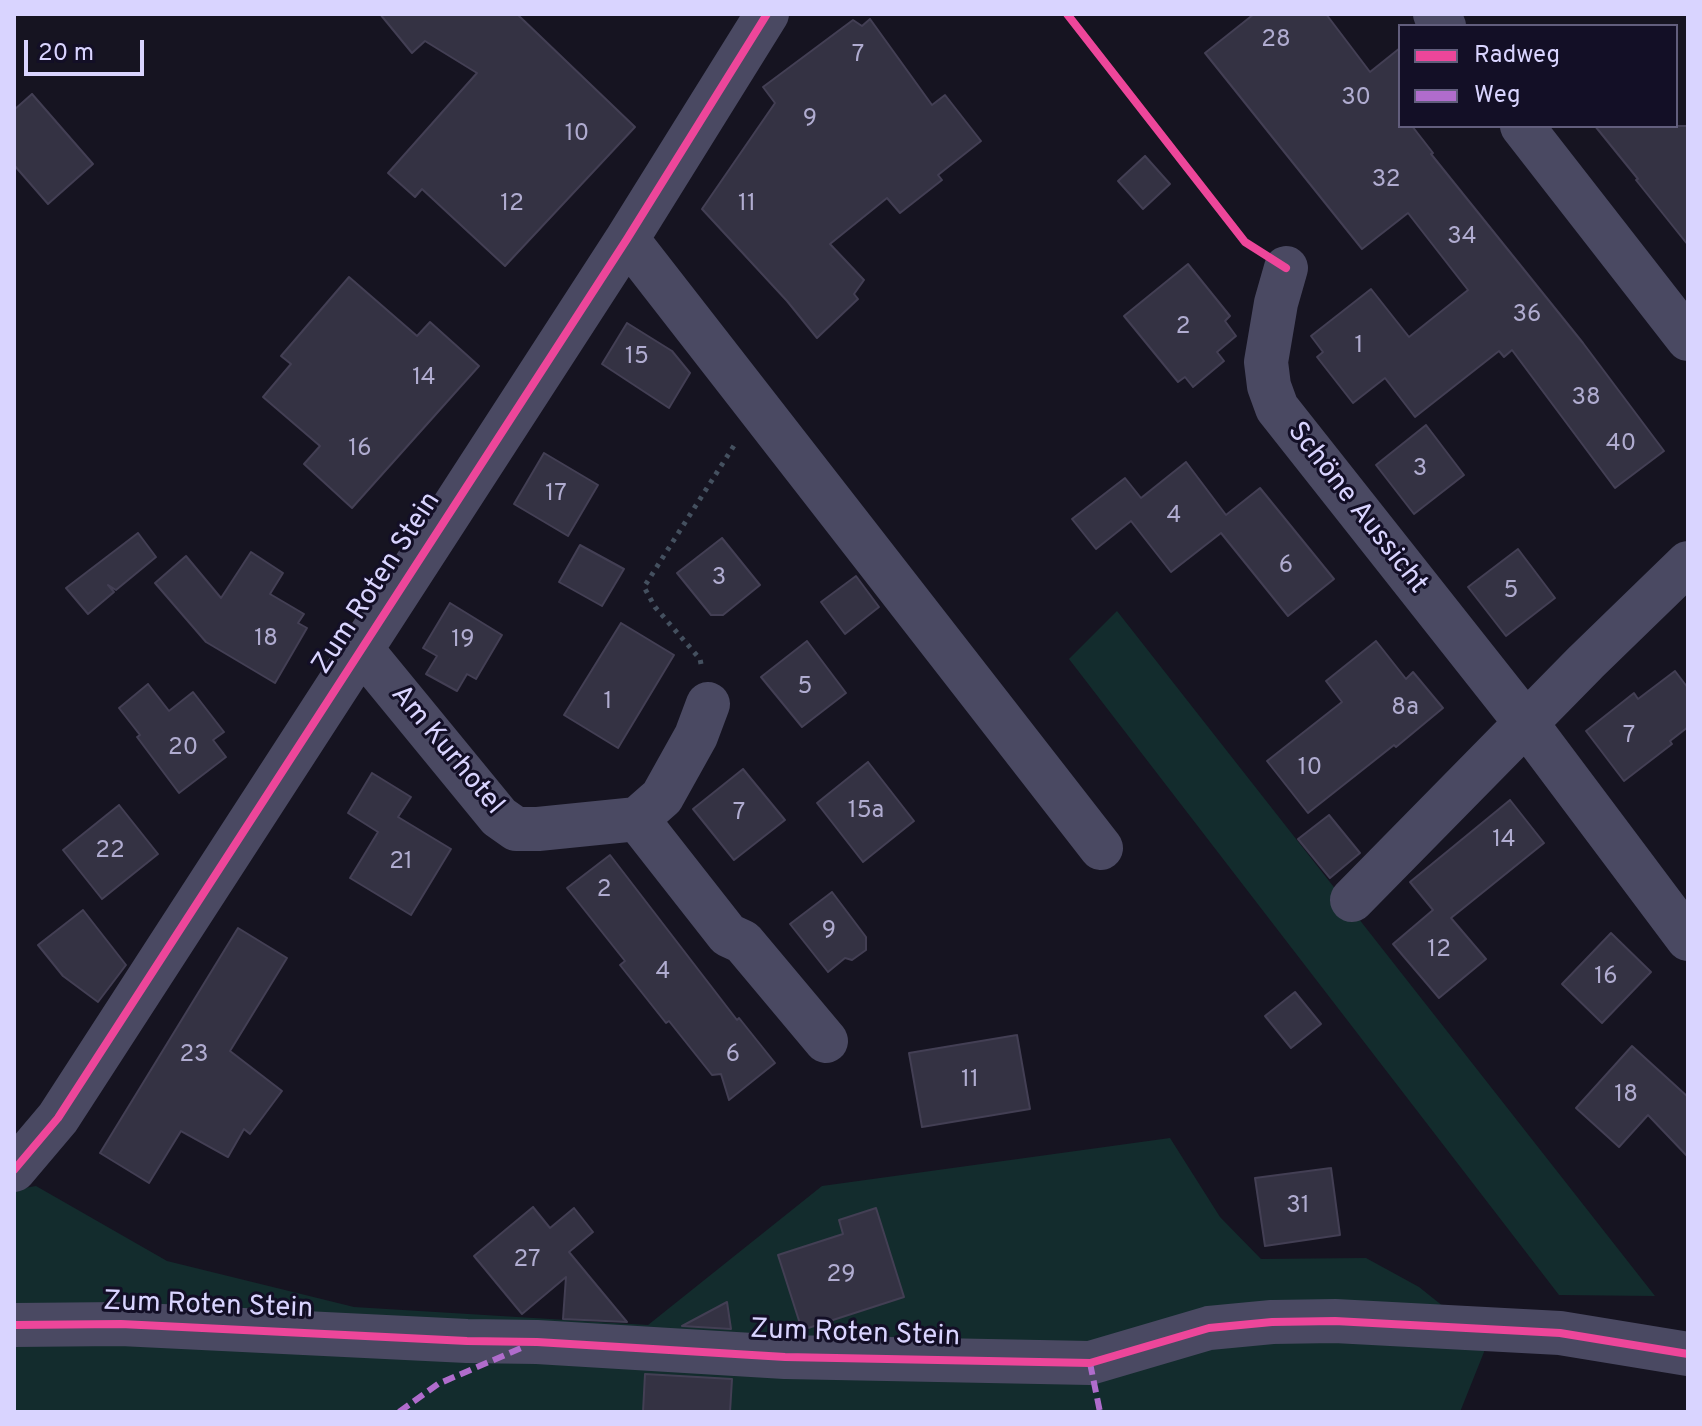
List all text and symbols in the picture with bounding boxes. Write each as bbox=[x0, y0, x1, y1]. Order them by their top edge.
scale bar bbox=[28, 24, 148, 74]
legend bbox=[1398, 24, 1678, 128]
house number: 28 bbox=[1261, 27, 1291, 55]
text: 20 m bbox=[38, 39, 94, 69]
text: Radweg bbox=[1474, 41, 1560, 71]
house number: 7 bbox=[852, 42, 864, 70]
text: Weg bbox=[1474, 81, 1521, 111]
house number: 30 bbox=[1341, 85, 1371, 113]
house number: 9 bbox=[803, 106, 817, 134]
house number: 10 bbox=[565, 121, 589, 149]
house number: 32 bbox=[1372, 167, 1400, 195]
house number: 12 bbox=[500, 191, 524, 219]
house number: 11 bbox=[738, 191, 756, 219]
house number: 34 bbox=[1447, 224, 1477, 252]
house number: 36 bbox=[1513, 302, 1541, 330]
house number: 2 bbox=[1176, 314, 1190, 342]
house number: 1 bbox=[1355, 333, 1363, 361]
house number: 15 bbox=[625, 344, 649, 372]
house number: 14 bbox=[412, 365, 436, 393]
house number: 38 bbox=[1571, 385, 1601, 413]
street label: Schöne Aussicht bbox=[1279, 417, 1433, 601]
house number: 40 bbox=[1606, 431, 1636, 459]
house number: 16 bbox=[348, 436, 372, 464]
house number: 3 bbox=[1413, 456, 1427, 484]
house number: 17 bbox=[545, 481, 567, 509]
street label: Zum Roten Stein bbox=[307, 487, 449, 681]
house number: 4 bbox=[1167, 503, 1181, 531]
house number: 6 bbox=[1279, 553, 1293, 581]
house number: 3 bbox=[712, 565, 726, 593]
house number: 5 bbox=[1504, 578, 1518, 606]
house number: 18 bbox=[254, 626, 278, 654]
house number: 19 bbox=[451, 627, 475, 655]
house number: 5 bbox=[798, 674, 812, 702]
street label: Am Kurhotel bbox=[382, 679, 510, 823]
house number: 1 bbox=[604, 689, 612, 717]
house number: 8a bbox=[1391, 695, 1419, 723]
house number: 7 bbox=[1623, 723, 1635, 751]
house number: 20 bbox=[168, 735, 198, 763]
house number: 10 bbox=[1298, 755, 1322, 783]
house number: 15a bbox=[848, 798, 884, 826]
house number: 7 bbox=[733, 800, 745, 828]
house number: 14 bbox=[1492, 827, 1516, 855]
house number: 22 bbox=[95, 838, 125, 866]
house number: 21 bbox=[389, 849, 413, 877]
house number: 2 bbox=[597, 877, 611, 905]
house number: 9 bbox=[822, 918, 836, 946]
house number: 12 bbox=[1427, 937, 1451, 965]
house number: 4 bbox=[656, 959, 670, 987]
house number: 16 bbox=[1594, 964, 1618, 992]
house number: 23 bbox=[179, 1042, 209, 1070]
house number: 6 bbox=[726, 1042, 740, 1070]
house number: 11 bbox=[961, 1067, 979, 1095]
house number: 18 bbox=[1614, 1082, 1638, 1110]
house number: 31 bbox=[1286, 1193, 1310, 1221]
house number: 27 bbox=[514, 1247, 540, 1275]
house number: 29 bbox=[826, 1262, 856, 1290]
street label: Zum Roten Stein bbox=[102, 1287, 314, 1327]
street label: Zum Roten Stein bbox=[749, 1315, 961, 1355]

